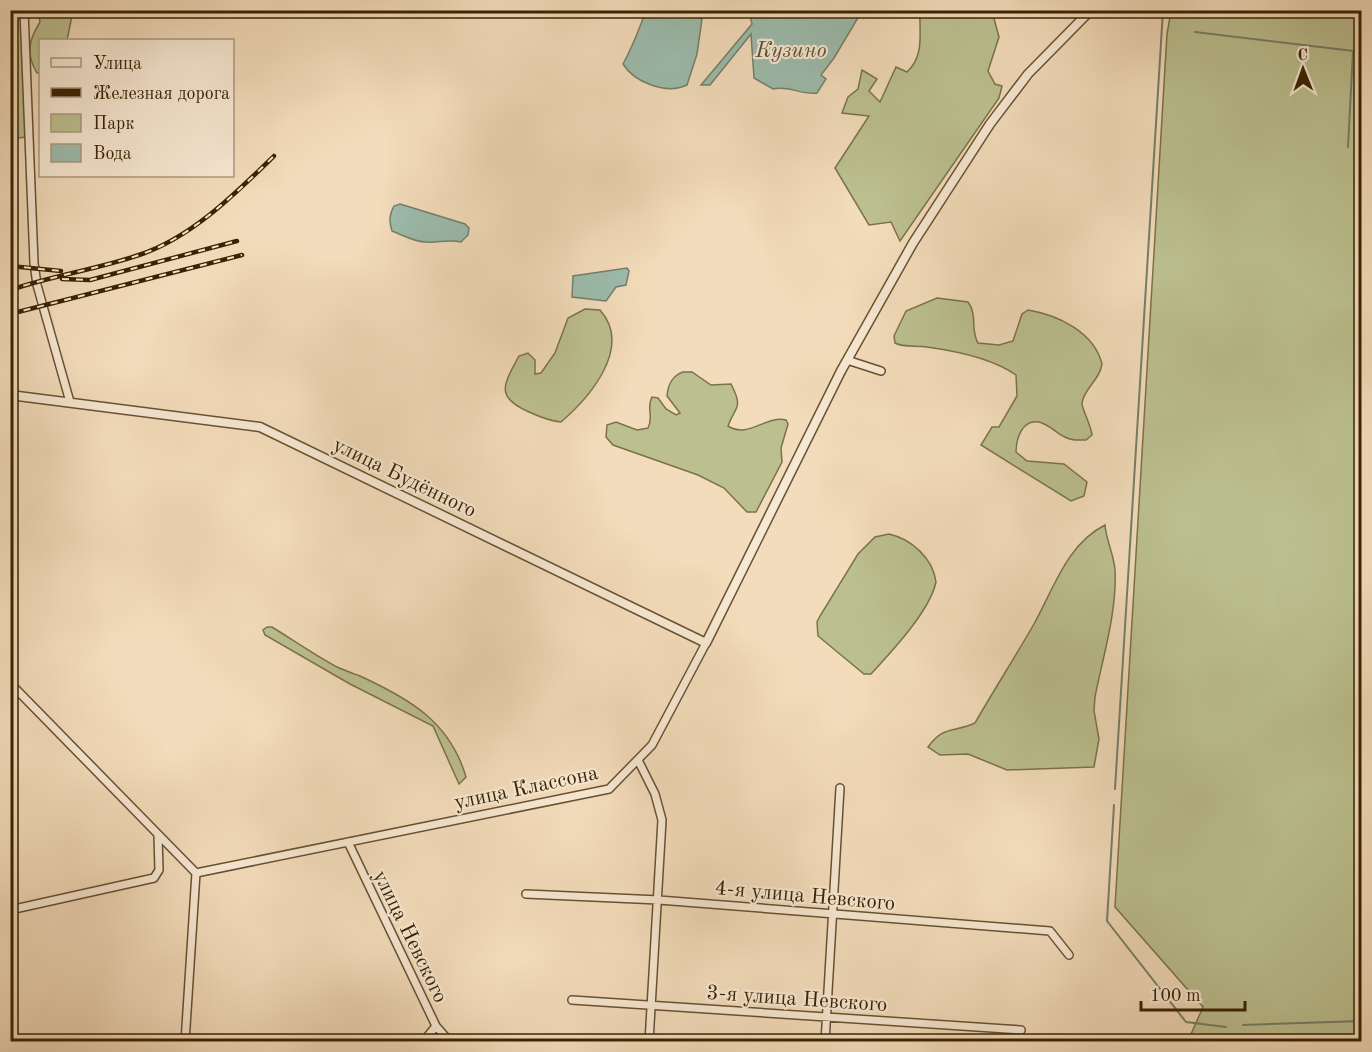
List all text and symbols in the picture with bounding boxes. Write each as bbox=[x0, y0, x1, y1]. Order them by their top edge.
legend bbox=[39, 39, 234, 177]
north arrow bbox=[1273, 39, 1333, 99]
water label: Кузино bbox=[754, 40, 827, 62]
text: С bbox=[1297, 48, 1308, 64]
text: Улица bbox=[93, 55, 142, 73]
text: Железная дорога bbox=[93, 85, 230, 103]
text: Парк bbox=[93, 115, 134, 133]
text: Вода bbox=[93, 145, 132, 163]
street label: улица Будённого bbox=[329, 435, 479, 522]
street label: улица Классона bbox=[452, 763, 600, 814]
street label: улица Невского bbox=[369, 867, 451, 1006]
street label: 4-я улица Невского bbox=[714, 878, 896, 915]
scale bar bbox=[1141, 974, 1244, 1012]
street label: 3-я улица Невского bbox=[706, 983, 888, 1016]
text: 100 m bbox=[1150, 987, 1201, 1005]

